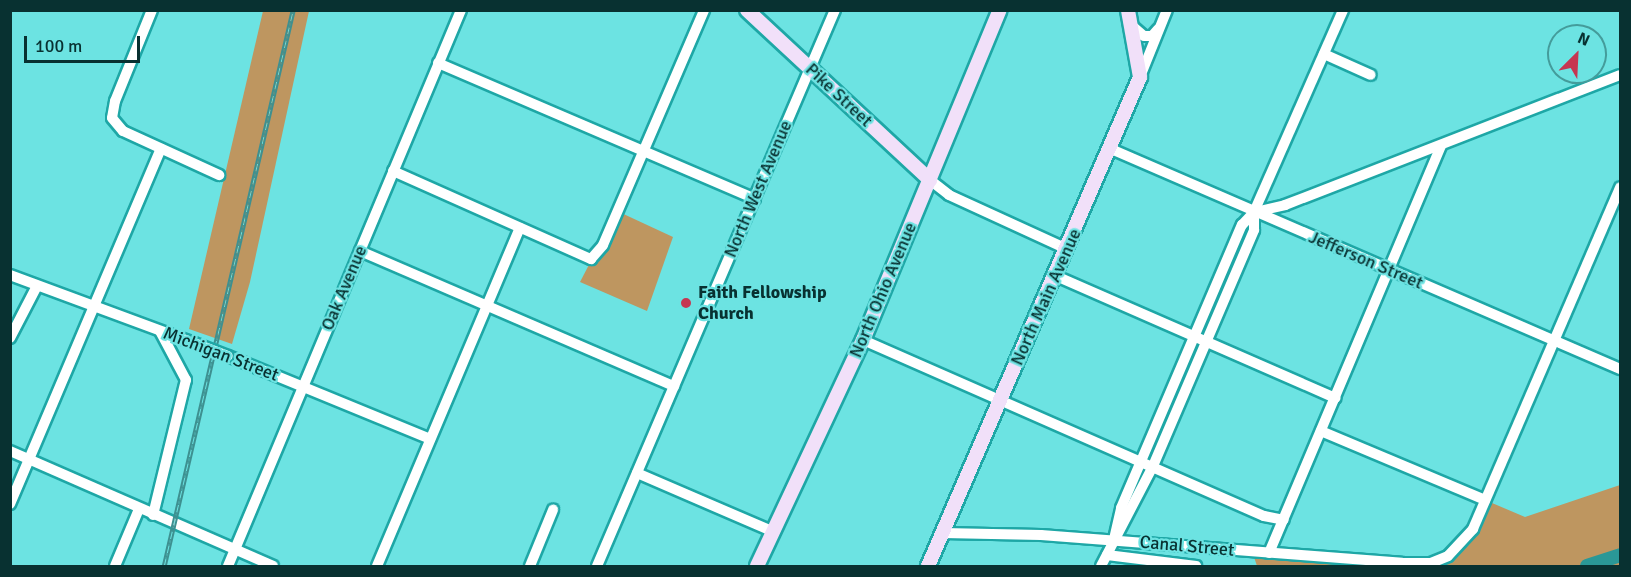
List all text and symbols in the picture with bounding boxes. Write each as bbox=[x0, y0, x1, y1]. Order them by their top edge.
scale bar bbox=[27, 24, 142, 62]
north arrow bbox=[1547, 24, 1607, 84]
text: N bbox=[1574, 28, 1593, 51]
text: 100 m bbox=[35, 35, 82, 57]
street label: Pike Street bbox=[801, 59, 877, 131]
street label: North West Avenue bbox=[719, 117, 797, 261]
street label: North Ohio Avenue bbox=[845, 219, 921, 361]
street label: North Main Avenue bbox=[1006, 225, 1086, 369]
street label: Jefferson Street bbox=[1306, 226, 1426, 294]
street label: Oak Avenue bbox=[316, 242, 372, 334]
place label: Faith Fellowship Church bbox=[698, 282, 827, 324]
marker: Faith Fellowship Church bbox=[679, 296, 693, 310]
street label: Michigan Street bbox=[160, 322, 282, 386]
street label: Canal Street bbox=[1139, 531, 1235, 561]

